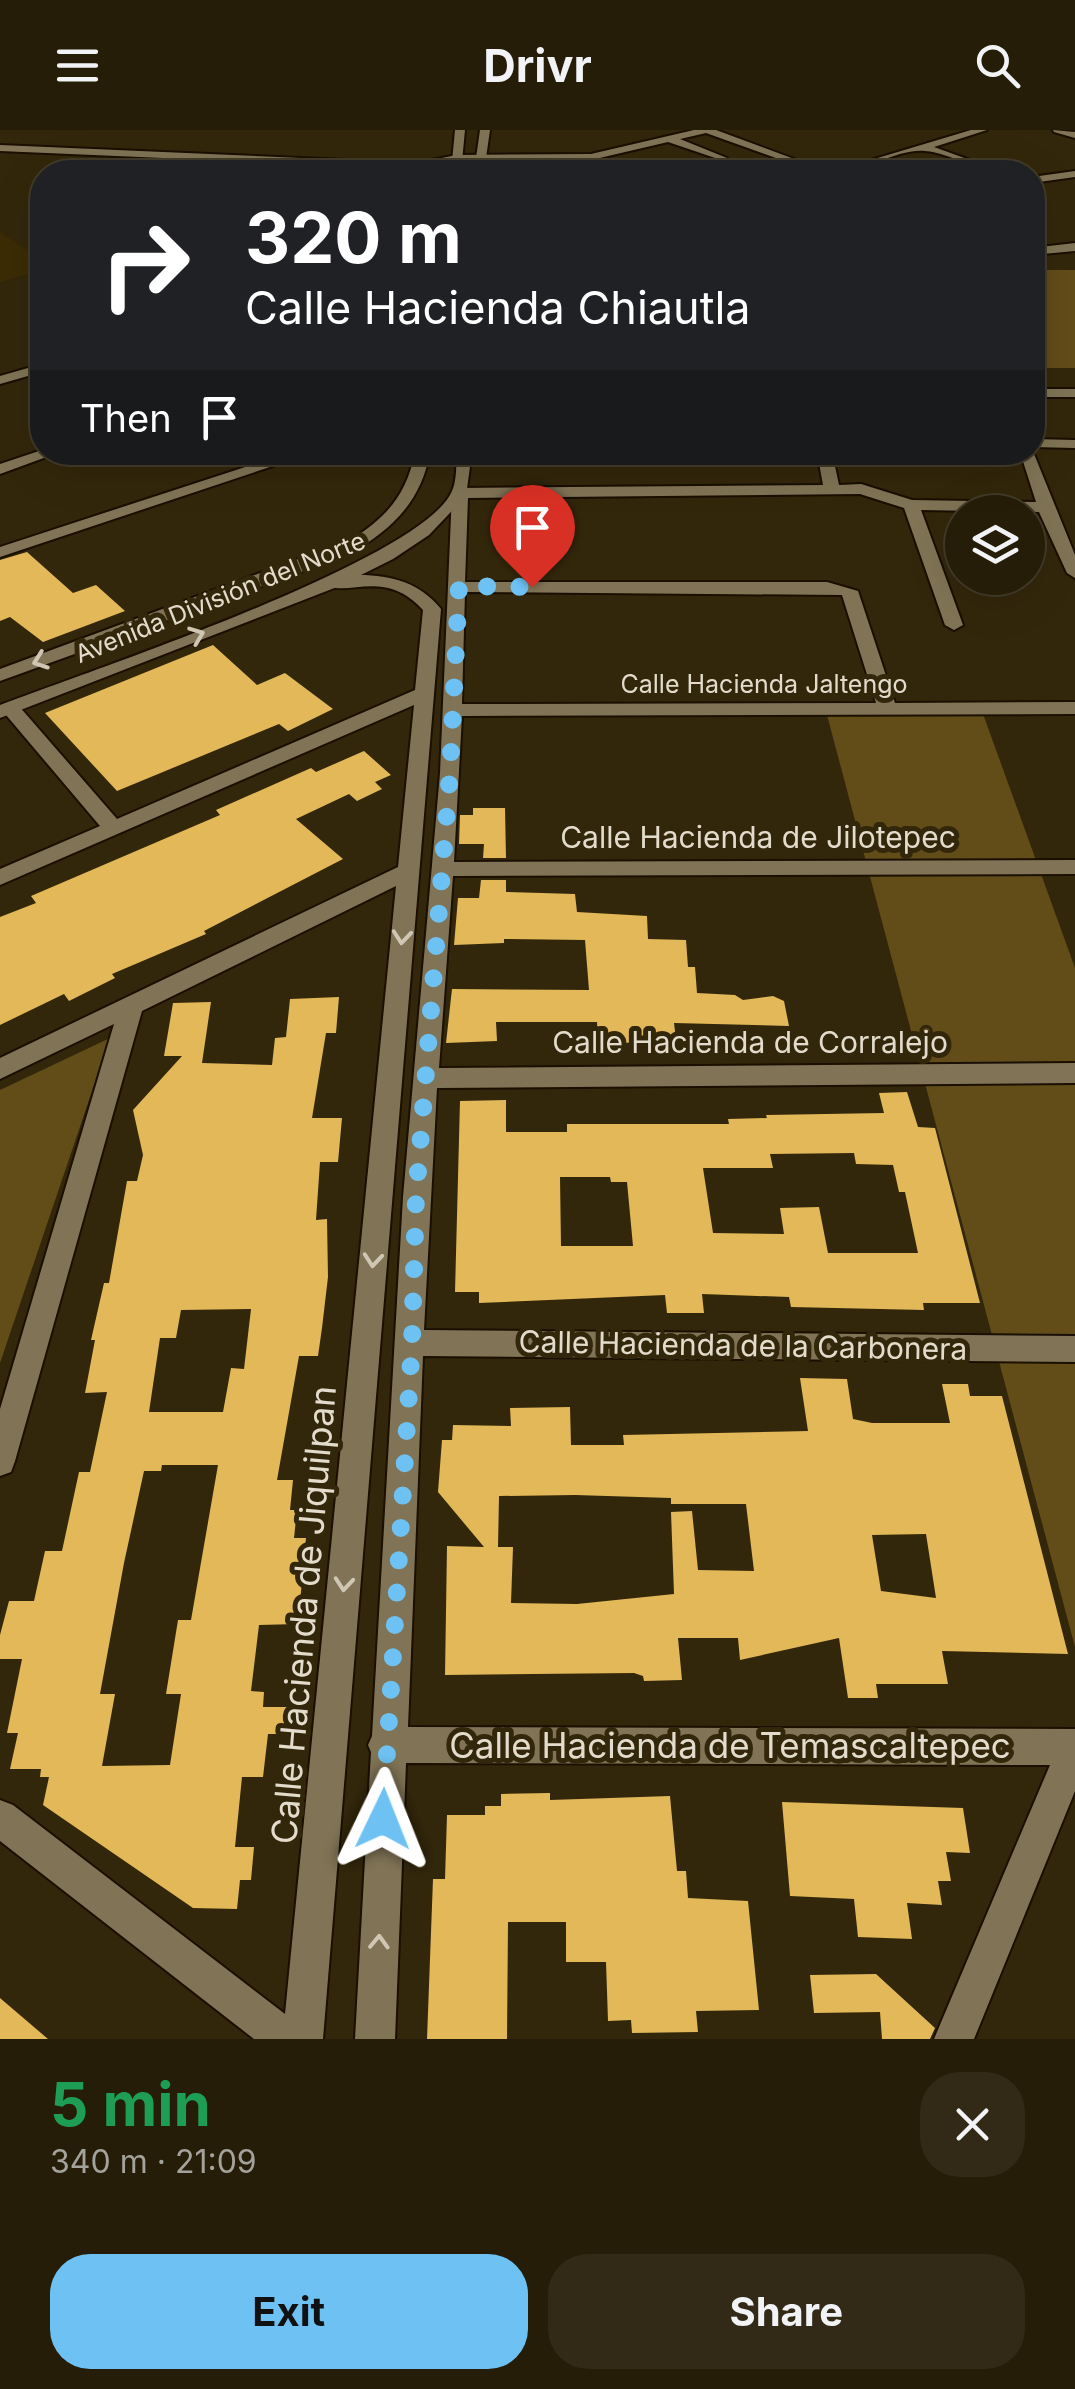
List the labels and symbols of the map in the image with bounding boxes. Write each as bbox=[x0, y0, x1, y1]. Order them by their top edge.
pin bbox=[490, 485, 575, 588]
street label: Avenida División del Norte bbox=[71, 525, 369, 669]
one-way arrow bbox=[187, 627, 205, 647]
one-way arrow bbox=[33, 649, 50, 670]
street label: Calle Hacienda Jaltengo bbox=[620, 669, 908, 699]
street label: Calle Hacienda de Jilotepec bbox=[560, 819, 956, 855]
one-way arrow bbox=[392, 929, 414, 945]
street label: Calle Hacienda de Corralejo bbox=[552, 1024, 948, 1060]
one-way arrow bbox=[363, 1253, 385, 1269]
street label: Calle Hacienda de la Carbonera bbox=[518, 1323, 968, 1367]
street label: Calle Hacienda de Jiquilpan bbox=[262, 1384, 344, 1846]
one-way arrow bbox=[334, 1576, 356, 1592]
street label: Calle Hacienda de Temascaltepec bbox=[449, 1724, 1011, 1766]
position arrow bbox=[331, 1767, 435, 1871]
one-way arrow bbox=[368, 1933, 389, 1949]

